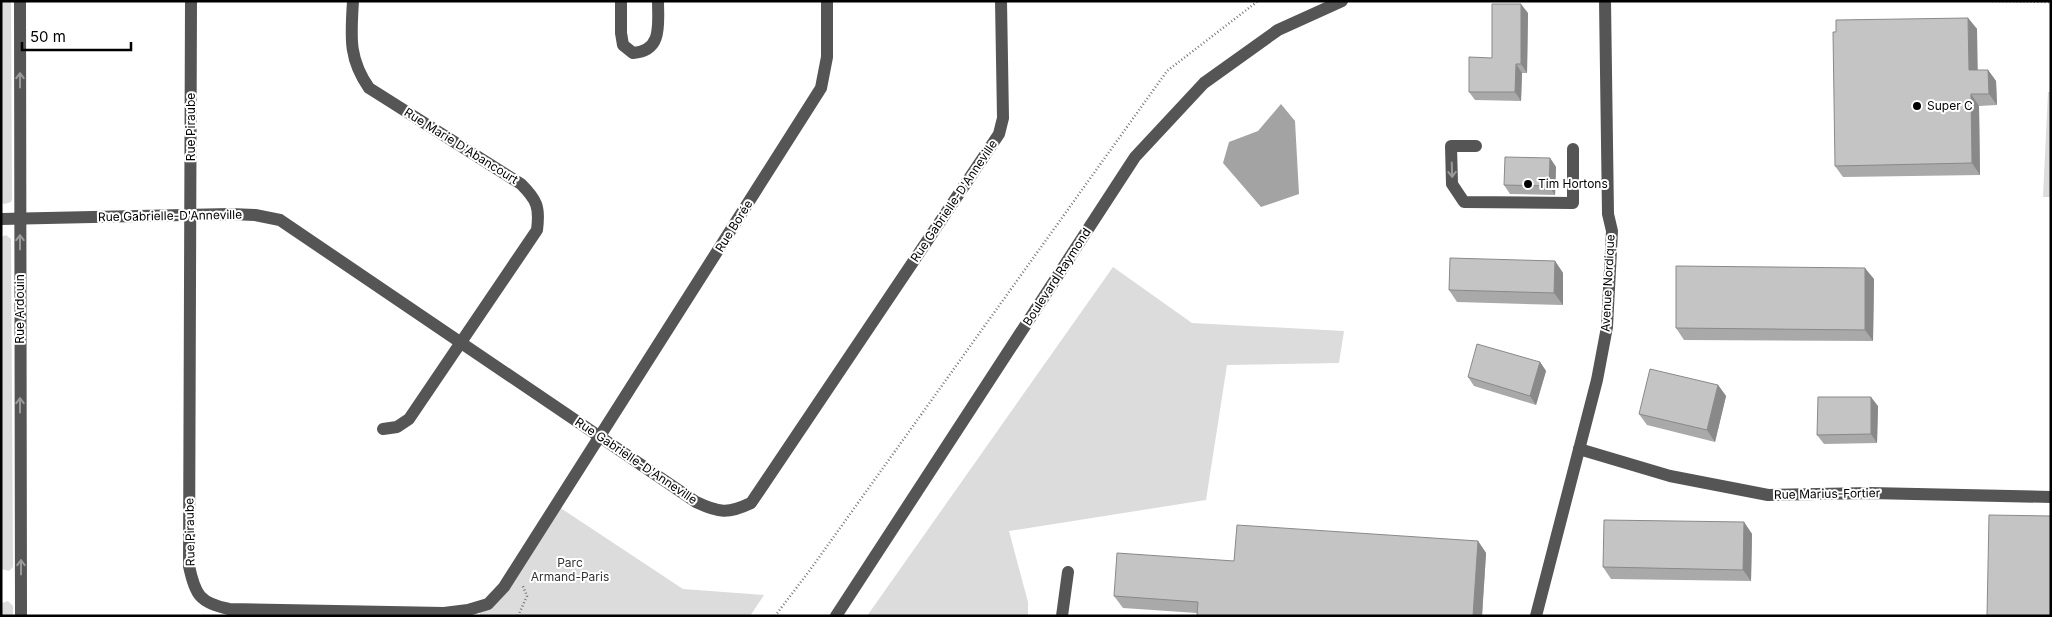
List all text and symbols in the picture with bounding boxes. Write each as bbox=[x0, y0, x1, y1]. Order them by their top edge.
scale bar bbox=[22, 20, 131, 52]
text: 50 m bbox=[30, 27, 66, 46]
one-way arrow bbox=[15, 72, 25, 88]
street label: Rue Piraube bbox=[183, 93, 198, 161]
place label: Super C bbox=[1927, 98, 1973, 113]
marker: Super C bbox=[1911, 100, 1923, 112]
street label: Rue Marie D'Abancourt bbox=[402, 104, 521, 187]
street label: Rue Gabrielle-D'Anneville bbox=[907, 137, 1000, 265]
one-way arrow bbox=[1447, 162, 1456, 178]
place label: Tim Hortons bbox=[1538, 176, 1608, 191]
marker: Tim Hortons bbox=[1522, 178, 1534, 190]
street label: Rue Borée bbox=[712, 197, 755, 255]
street label: Rue Gabrielle-D'Anneville bbox=[98, 207, 242, 224]
street label: Boulevard Raymond bbox=[1019, 225, 1094, 328]
one-way arrow bbox=[15, 234, 25, 250]
street label: Avenue Nordique bbox=[1597, 234, 1618, 332]
street label: Rue Ardouin bbox=[12, 274, 27, 344]
one-way arrow bbox=[15, 397, 25, 413]
street label: Rue Gabrielle-D'Anneville bbox=[572, 414, 700, 507]
street label: Rue Marius-Fortier bbox=[1774, 485, 1881, 502]
street label: Rue Piraube bbox=[181, 498, 198, 566]
park label: Parc Armand-Paris bbox=[531, 555, 609, 584]
one-way arrow bbox=[16, 559, 26, 576]

